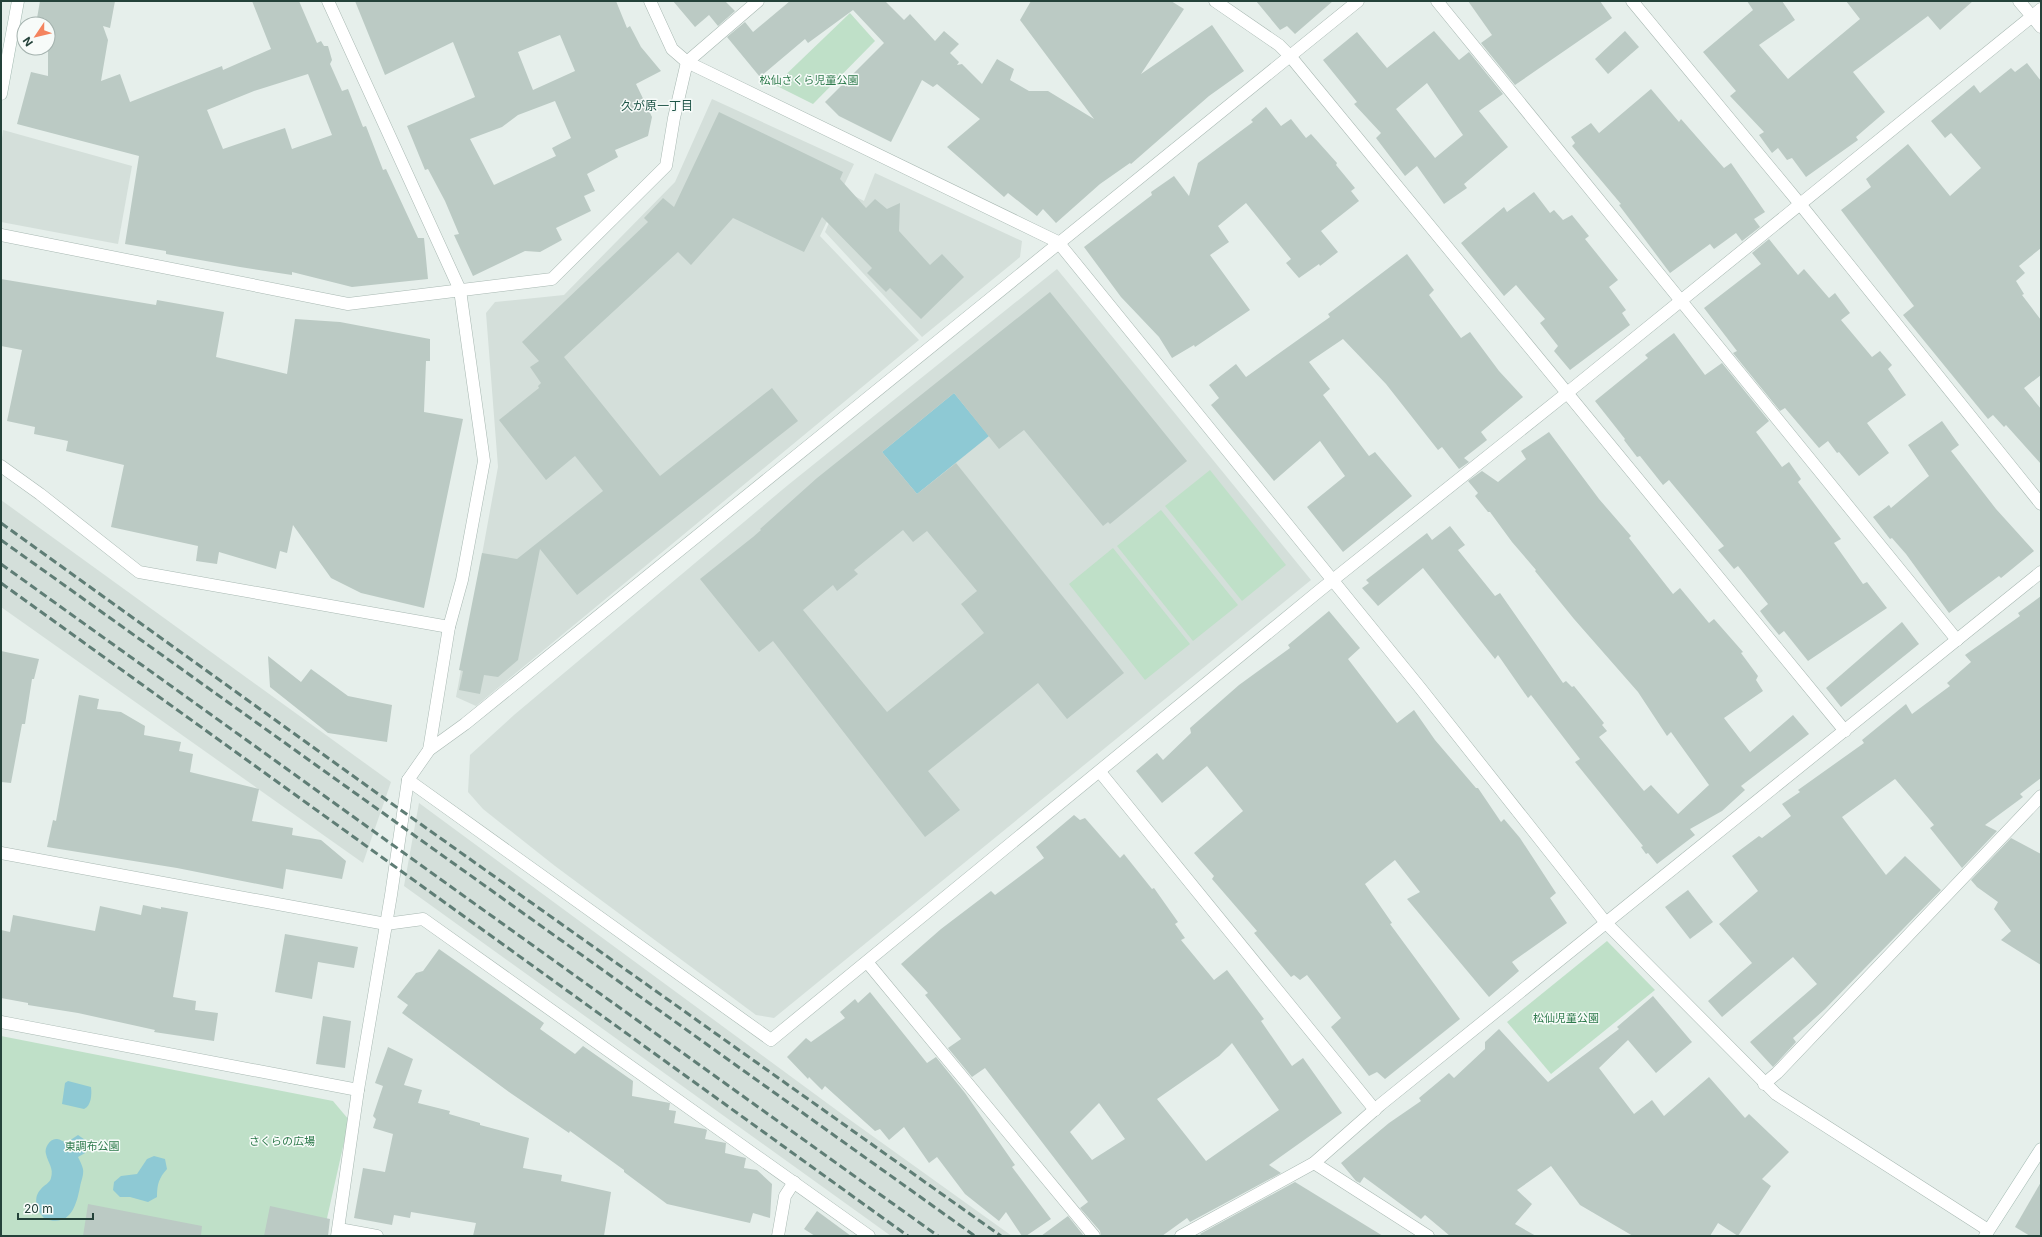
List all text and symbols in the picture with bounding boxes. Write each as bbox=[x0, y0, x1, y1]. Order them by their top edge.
north arrow bbox=[16, 16, 56, 56]
text: N bbox=[20, 34, 36, 49]
park label: 松仙さくら児童公園 bbox=[760, 73, 859, 87]
district label: 久が原一丁目 bbox=[621, 98, 693, 113]
park label: 松仙児童公園 bbox=[1533, 1011, 1599, 1025]
park label: さくらの広場 bbox=[249, 1134, 315, 1148]
park label: 東調布公園 bbox=[65, 1139, 120, 1153]
scale bar bbox=[18, 1195, 93, 1221]
text: 20 m bbox=[24, 1201, 53, 1216]

